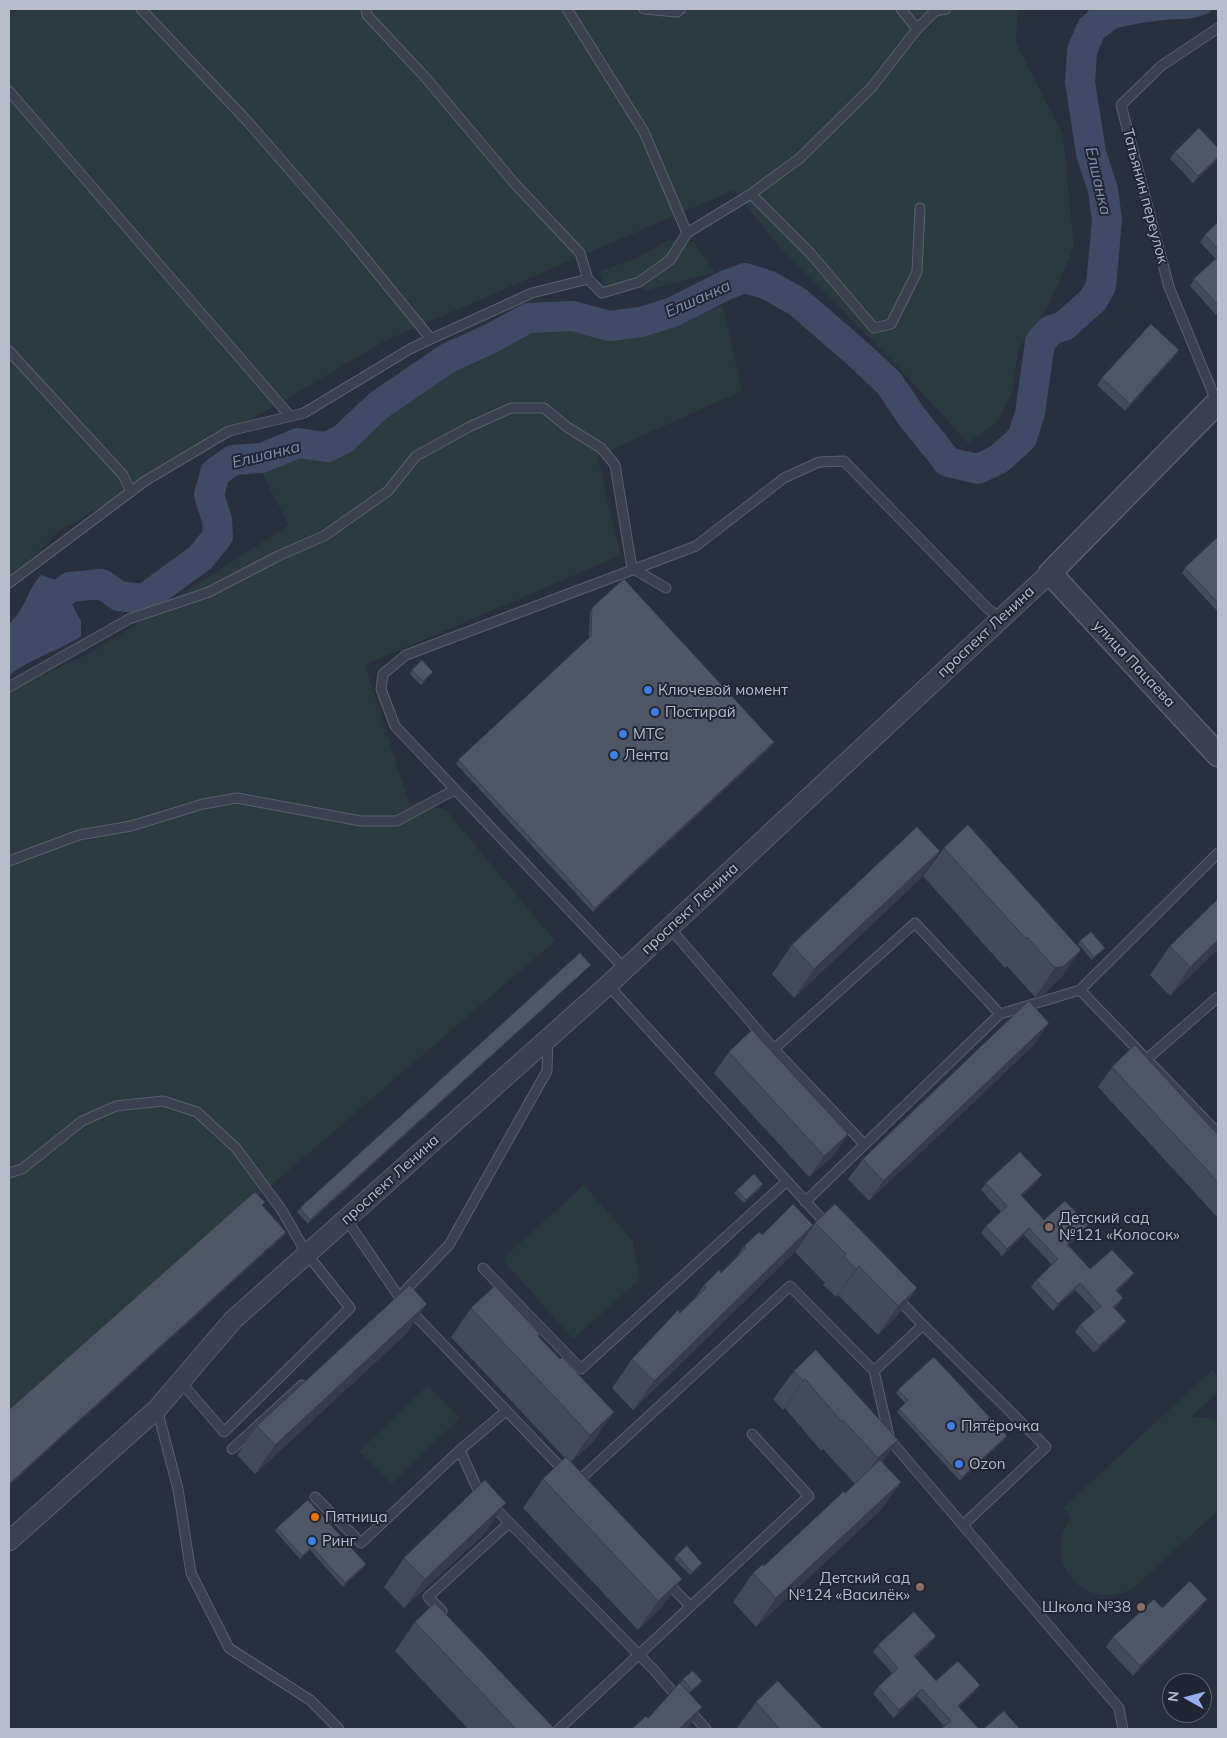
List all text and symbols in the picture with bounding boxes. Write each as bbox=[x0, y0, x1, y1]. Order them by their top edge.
street label: Татьянин переулок bbox=[1118, 126, 1172, 266]
water label: Елшанка bbox=[1081, 145, 1115, 217]
water label: Елшанка bbox=[662, 276, 734, 322]
water label: Елшанка bbox=[230, 437, 302, 473]
street label: проспект Ленина bbox=[934, 582, 1038, 682]
street label: улица Пацаева bbox=[1089, 617, 1179, 711]
place label: Ключевой момент bbox=[658, 681, 788, 699]
marker: Ключевой момент bbox=[642, 684, 654, 696]
place label: Постирай bbox=[665, 703, 736, 721]
marker: Постирай bbox=[649, 706, 661, 718]
place label: МТС bbox=[633, 725, 665, 743]
marker: МТС bbox=[617, 728, 629, 740]
place label: Лента bbox=[624, 746, 669, 764]
marker: Лента bbox=[608, 749, 620, 761]
street label: проспект Ленина bbox=[638, 859, 742, 959]
street label: проспект Ленина bbox=[337, 1131, 443, 1229]
place label: Детский сад №121 «Колосок» bbox=[1059, 1209, 1180, 1244]
marker: Детский сад №121 «Колосок» bbox=[1043, 1221, 1055, 1233]
place label: Пятёрочка bbox=[961, 1417, 1039, 1435]
marker: Пятёрочка bbox=[945, 1420, 957, 1432]
place label: Ozon bbox=[969, 1455, 1006, 1473]
marker: Ozon bbox=[953, 1458, 965, 1470]
place label: Пятница bbox=[325, 1508, 388, 1526]
marker: Пятница bbox=[309, 1511, 321, 1523]
place label: Ринг bbox=[322, 1532, 356, 1550]
marker: Ринг bbox=[306, 1535, 318, 1547]
place label: Детский сад №124 «Василёк» bbox=[788, 1569, 910, 1604]
marker: Детский сад №124 «Василёк» bbox=[914, 1581, 926, 1593]
place label: Школа №38 bbox=[1042, 1598, 1131, 1616]
marker: Школа №38 bbox=[1135, 1601, 1147, 1613]
north arrow bbox=[1162, 1673, 1212, 1723]
text: N bbox=[1164, 1690, 1183, 1703]

